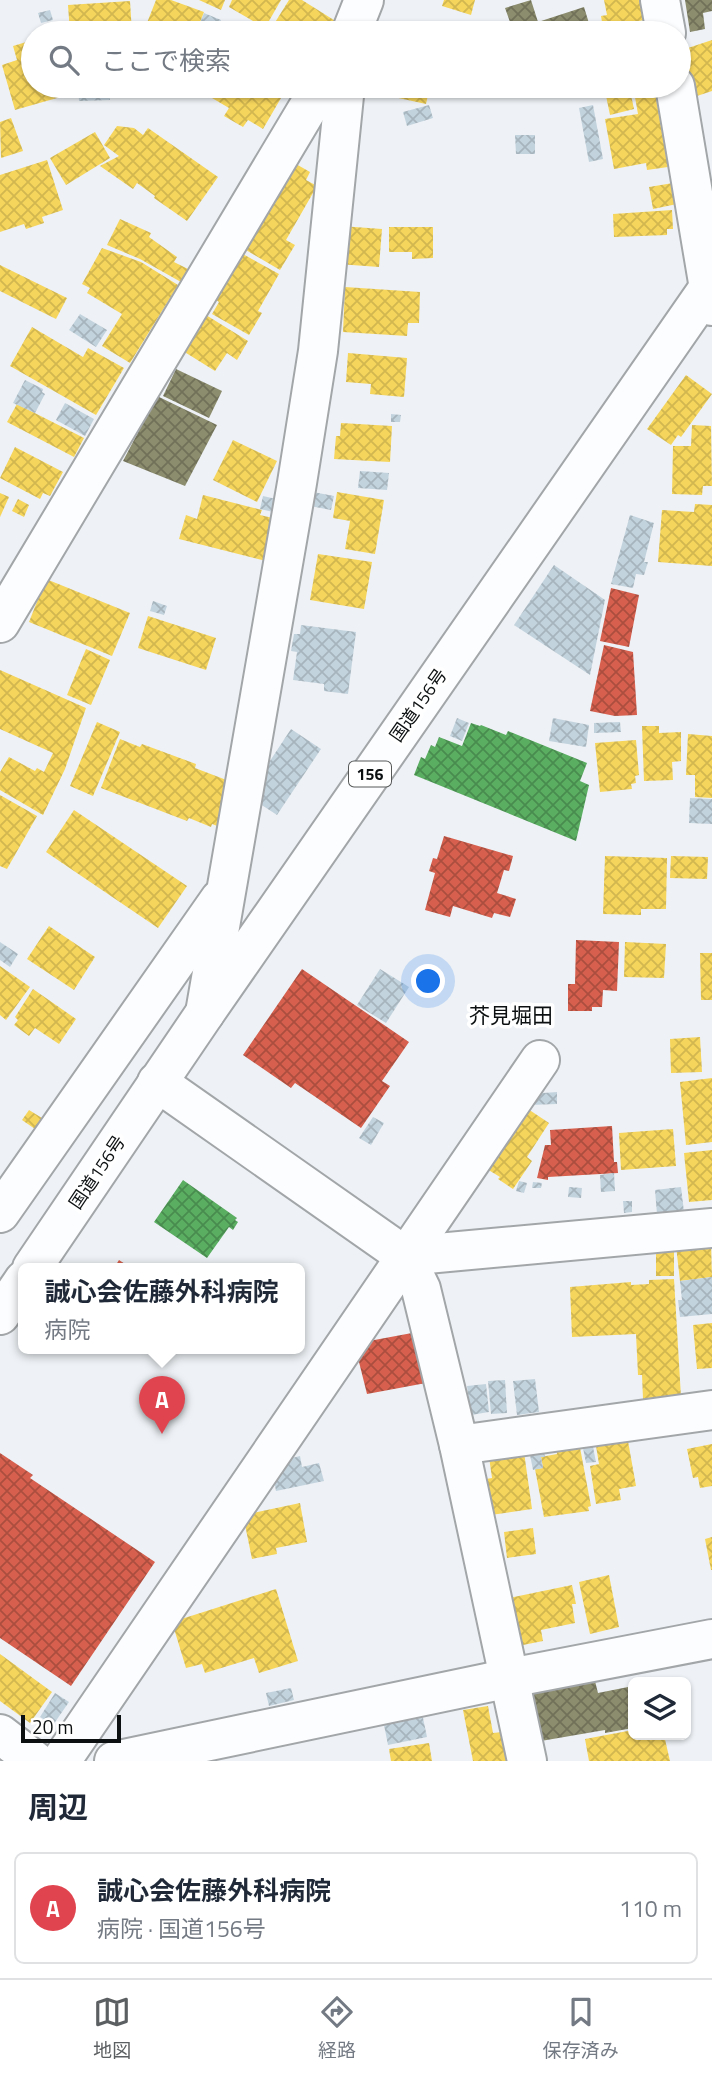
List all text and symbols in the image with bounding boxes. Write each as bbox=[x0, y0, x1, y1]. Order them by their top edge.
search box bbox=[21, 21, 691, 98]
icon: search bbox=[45, 41, 83, 79]
text: ここで検索 bbox=[101, 41, 231, 80]
street label: 国道156号 bbox=[383, 663, 453, 747]
road number: 156 bbox=[349, 762, 391, 786]
your location bbox=[411, 964, 445, 998]
district label: 芥見堀田 bbox=[469, 999, 553, 1031]
street label: 国道156号 bbox=[62, 1130, 132, 1214]
popup bbox=[18, 1263, 305, 1354]
text: 誠心会佐藤外科病院 bbox=[44, 1272, 279, 1311]
text: 病院 bbox=[44, 1312, 90, 1347]
pin: A bbox=[139, 1376, 185, 1434]
map controls bbox=[628, 1677, 691, 1740]
button: layers bbox=[628, 1677, 691, 1740]
scale bar bbox=[21, 1712, 121, 1744]
text: 20 m bbox=[32, 1712, 73, 1741]
text: 周辺 bbox=[28, 1784, 88, 1830]
text: 誠心会佐藤外科病院 bbox=[97, 1871, 331, 1910]
text: A bbox=[46, 1891, 60, 1926]
text: 110 m bbox=[619, 1891, 682, 1926]
text: 病院 · 国道156号 bbox=[97, 1911, 266, 1946]
tab: 地図 bbox=[93, 1993, 131, 2064]
tab: 経路 bbox=[318, 1993, 356, 2064]
tab: 保存済み bbox=[543, 1993, 619, 2064]

